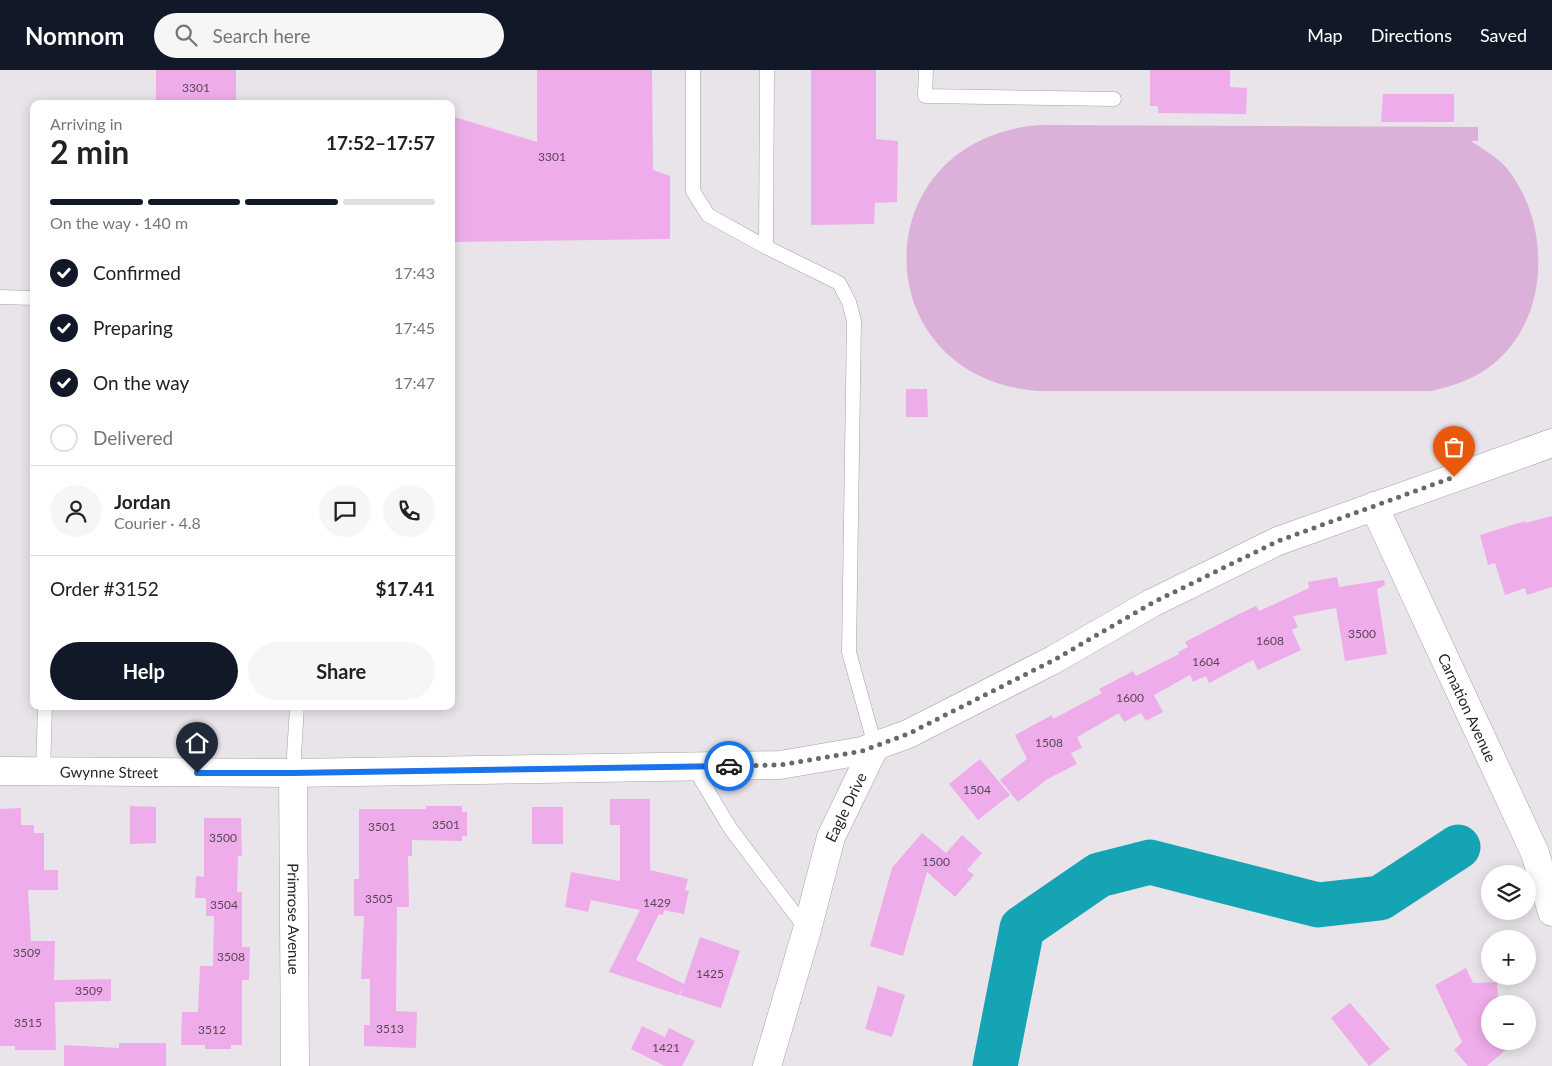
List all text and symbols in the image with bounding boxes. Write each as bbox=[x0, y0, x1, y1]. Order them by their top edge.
search box bbox=[154, 13, 504, 58]
text: Nomnom bbox=[25, 21, 124, 50]
icon: search bbox=[172, 21, 200, 49]
text: Search here bbox=[212, 24, 310, 47]
text: Map bbox=[1307, 24, 1343, 46]
text: Directions bbox=[1371, 24, 1452, 46]
text: Saved bbox=[1480, 24, 1527, 46]
house number: 3301 bbox=[182, 80, 210, 95]
text: Arriving in bbox=[50, 114, 123, 133]
text: 17:52–17:57 bbox=[326, 131, 435, 154]
text: 2 min bbox=[50, 132, 129, 171]
house number: 3301 bbox=[538, 149, 566, 164]
text: On the way · 140 m bbox=[50, 213, 188, 232]
icon: check bbox=[50, 259, 78, 287]
text: Confirmed bbox=[93, 261, 181, 284]
text: 17:43 bbox=[394, 263, 435, 282]
icon: check bbox=[50, 314, 78, 342]
text: Preparing bbox=[93, 316, 173, 339]
text: 17:45 bbox=[394, 318, 435, 337]
icon: check bbox=[50, 369, 78, 397]
text: On the way bbox=[93, 371, 189, 394]
text: 17:47 bbox=[394, 373, 435, 392]
text: Delivered bbox=[93, 426, 173, 449]
pin bbox=[1433, 426, 1475, 477]
icon: bag bbox=[1440, 433, 1468, 461]
button: person bbox=[50, 485, 102, 537]
button: chat bbox=[319, 485, 371, 537]
button: phone bbox=[383, 485, 435, 537]
text: Jordan bbox=[114, 490, 171, 513]
text: Courier · 4.8 bbox=[114, 513, 201, 532]
text: Order #3152 bbox=[50, 577, 159, 600]
text: $17.41 bbox=[375, 577, 435, 600]
house number: 3500 bbox=[1348, 626, 1376, 641]
house number: 1608 bbox=[1256, 633, 1284, 648]
button: Help bbox=[50, 642, 238, 700]
button: Share bbox=[248, 642, 435, 700]
street label: Carnation Avenue bbox=[1434, 650, 1500, 765]
house number: 1604 bbox=[1192, 654, 1220, 669]
house number: 1600 bbox=[1116, 690, 1144, 705]
pin bbox=[176, 722, 218, 773]
icon: home bbox=[183, 729, 211, 757]
house number: 1508 bbox=[1035, 735, 1063, 750]
courier bbox=[704, 741, 754, 791]
icon: car bbox=[715, 752, 743, 780]
street label: Gwynne Street bbox=[60, 762, 159, 781]
street label: Eagle Drive bbox=[821, 769, 870, 845]
house number: 1504 bbox=[963, 782, 991, 797]
house number: 3501 bbox=[432, 817, 460, 832]
house number: 3501 bbox=[368, 819, 396, 834]
house number: 3500 bbox=[209, 830, 237, 845]
house number: 1500 bbox=[922, 854, 950, 869]
street label: Primrose Avenue bbox=[285, 863, 303, 975]
map controls bbox=[1481, 865, 1536, 1050]
button: layers bbox=[1481, 865, 1536, 920]
house number: 3505 bbox=[365, 891, 393, 906]
house number: 1429 bbox=[643, 895, 671, 910]
house number: 3504 bbox=[210, 897, 238, 912]
button: + bbox=[1481, 930, 1536, 985]
house number: 3509 bbox=[13, 945, 41, 960]
house number: 3508 bbox=[217, 949, 245, 964]
house number: 1425 bbox=[696, 966, 724, 981]
house number: 3509 bbox=[75, 983, 103, 998]
button: − bbox=[1481, 995, 1536, 1050]
house number: 3515 bbox=[14, 1015, 42, 1030]
house number: 3513 bbox=[376, 1021, 404, 1036]
house number: 3512 bbox=[198, 1022, 226, 1037]
house number: 1421 bbox=[652, 1040, 680, 1055]

